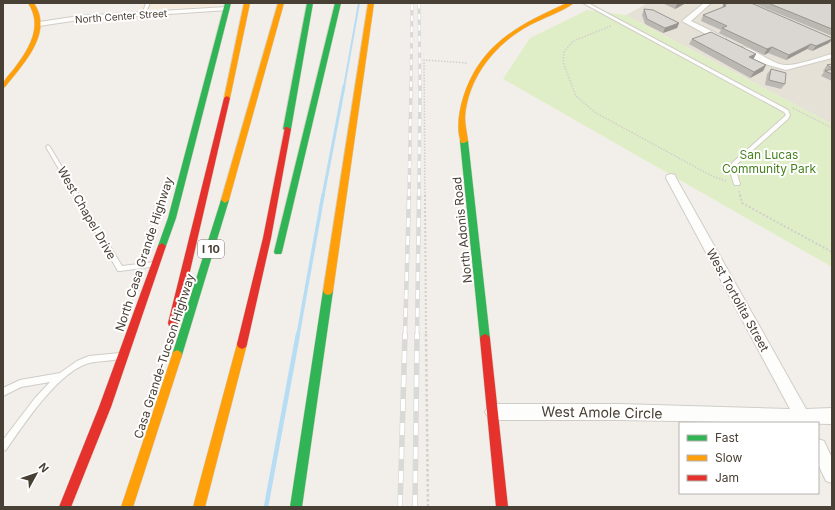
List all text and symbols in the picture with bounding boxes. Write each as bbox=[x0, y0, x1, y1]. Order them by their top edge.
street label: North Center Street bbox=[75, 7, 168, 25]
park label: San Lucas Community Park bbox=[722, 147, 816, 176]
street label: West Chapel Drive bbox=[54, 164, 120, 262]
street label: North Casa Grande Highway bbox=[112, 175, 176, 333]
street label: North Adonis Road bbox=[449, 176, 475, 284]
road number: I 10 bbox=[198, 240, 224, 258]
street label: West Tortolita Street bbox=[703, 246, 773, 354]
street label: Casa Grande-Tucson Highway bbox=[130, 271, 198, 440]
street label: West Amole Circle bbox=[541, 402, 663, 422]
legend bbox=[679, 422, 819, 494]
text: Fast bbox=[715, 430, 739, 445]
text: Slow bbox=[715, 450, 743, 465]
north arrow bbox=[16, 454, 56, 494]
text: N bbox=[36, 460, 52, 475]
text: Jam bbox=[715, 470, 739, 485]

